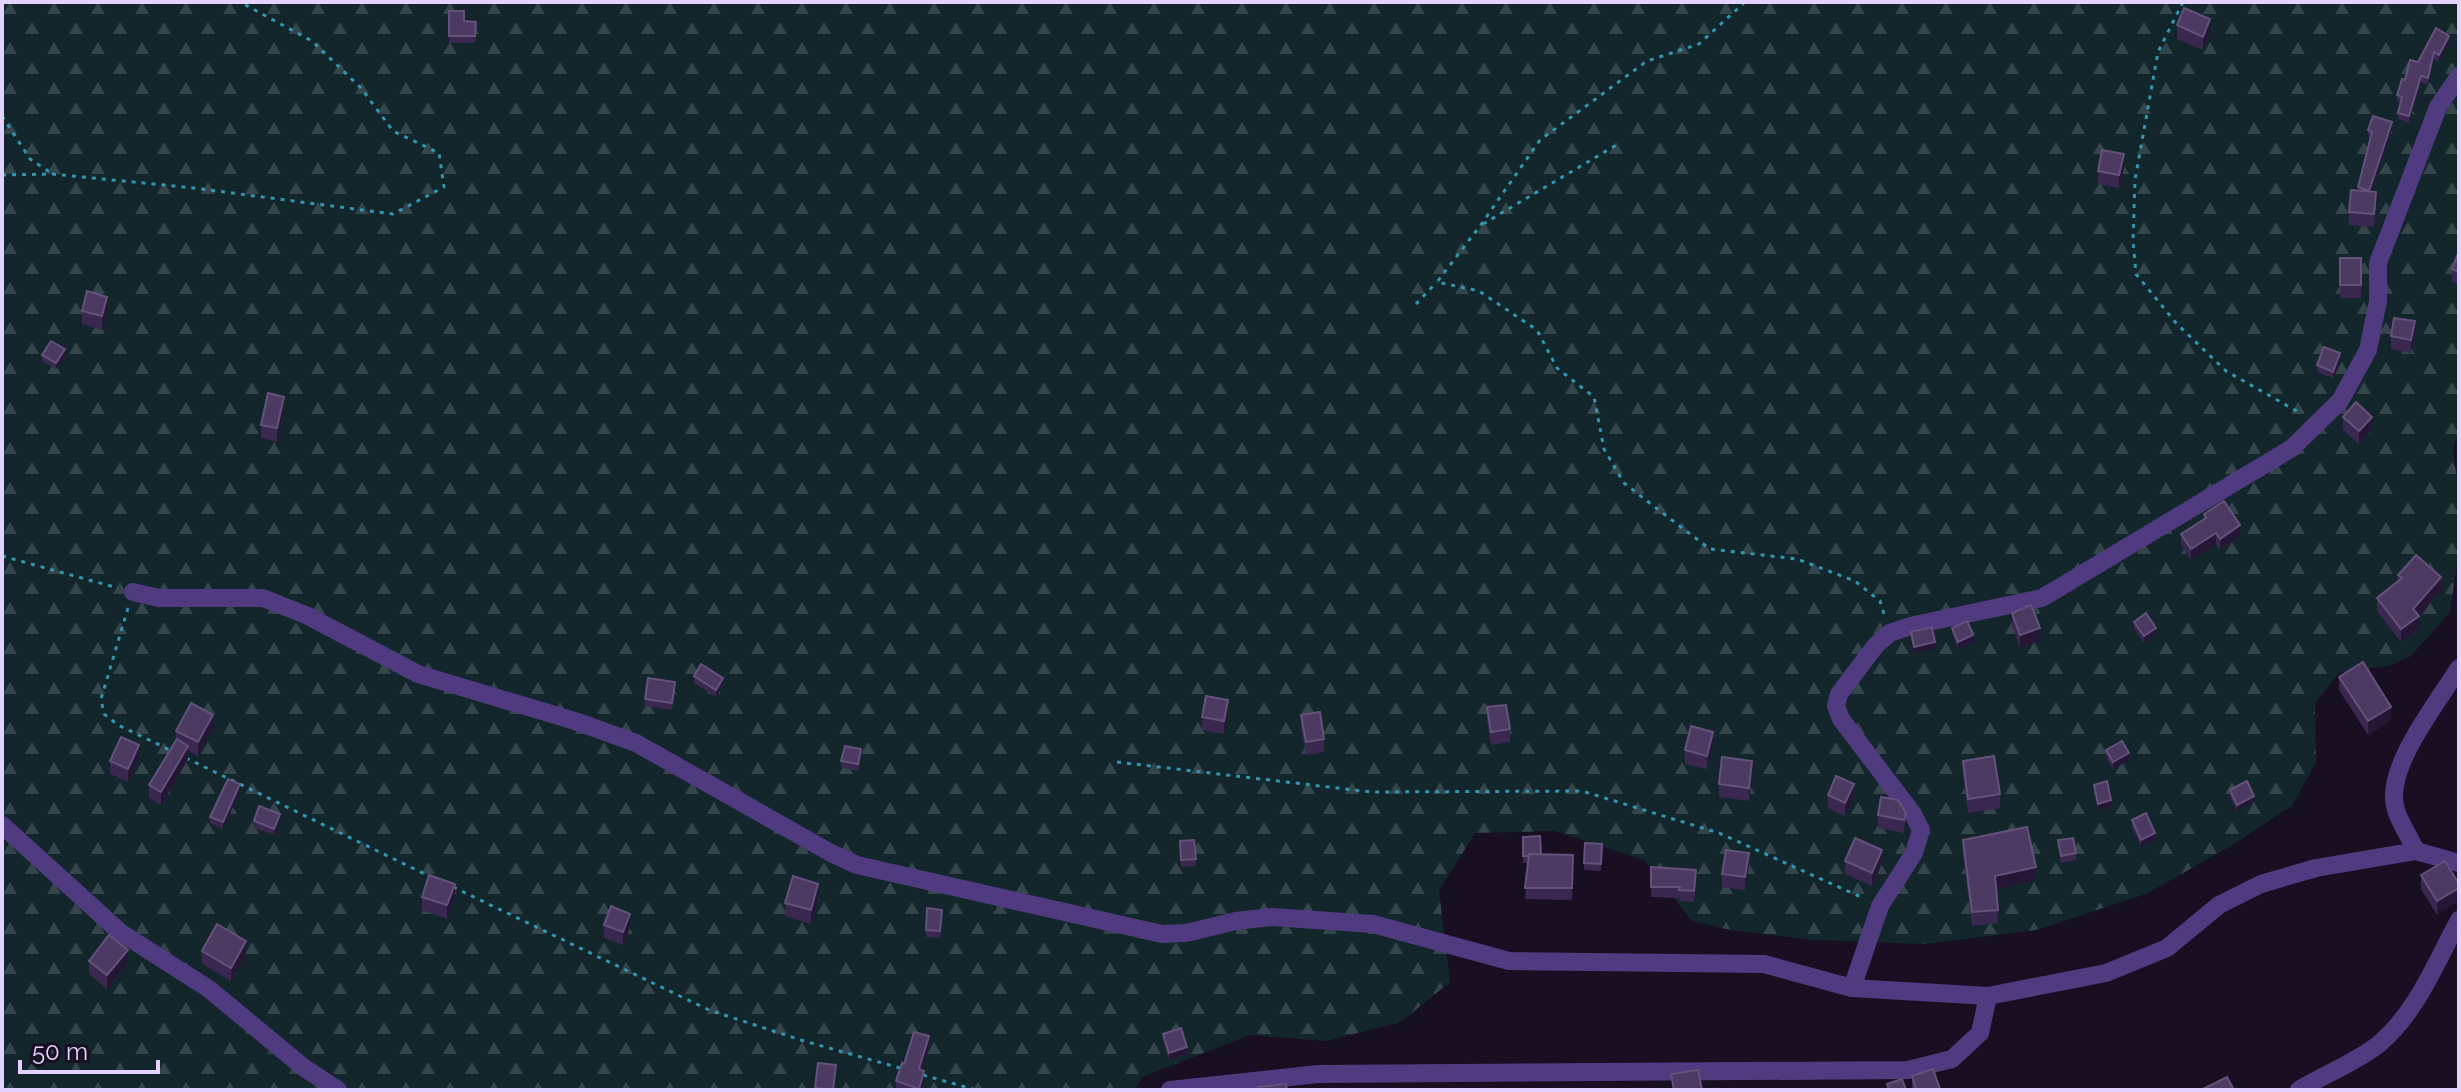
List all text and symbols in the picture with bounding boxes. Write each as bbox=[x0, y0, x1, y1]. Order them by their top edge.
scale bar bbox=[20, 1024, 158, 1074]
text: 50 m bbox=[32, 1037, 88, 1066]

